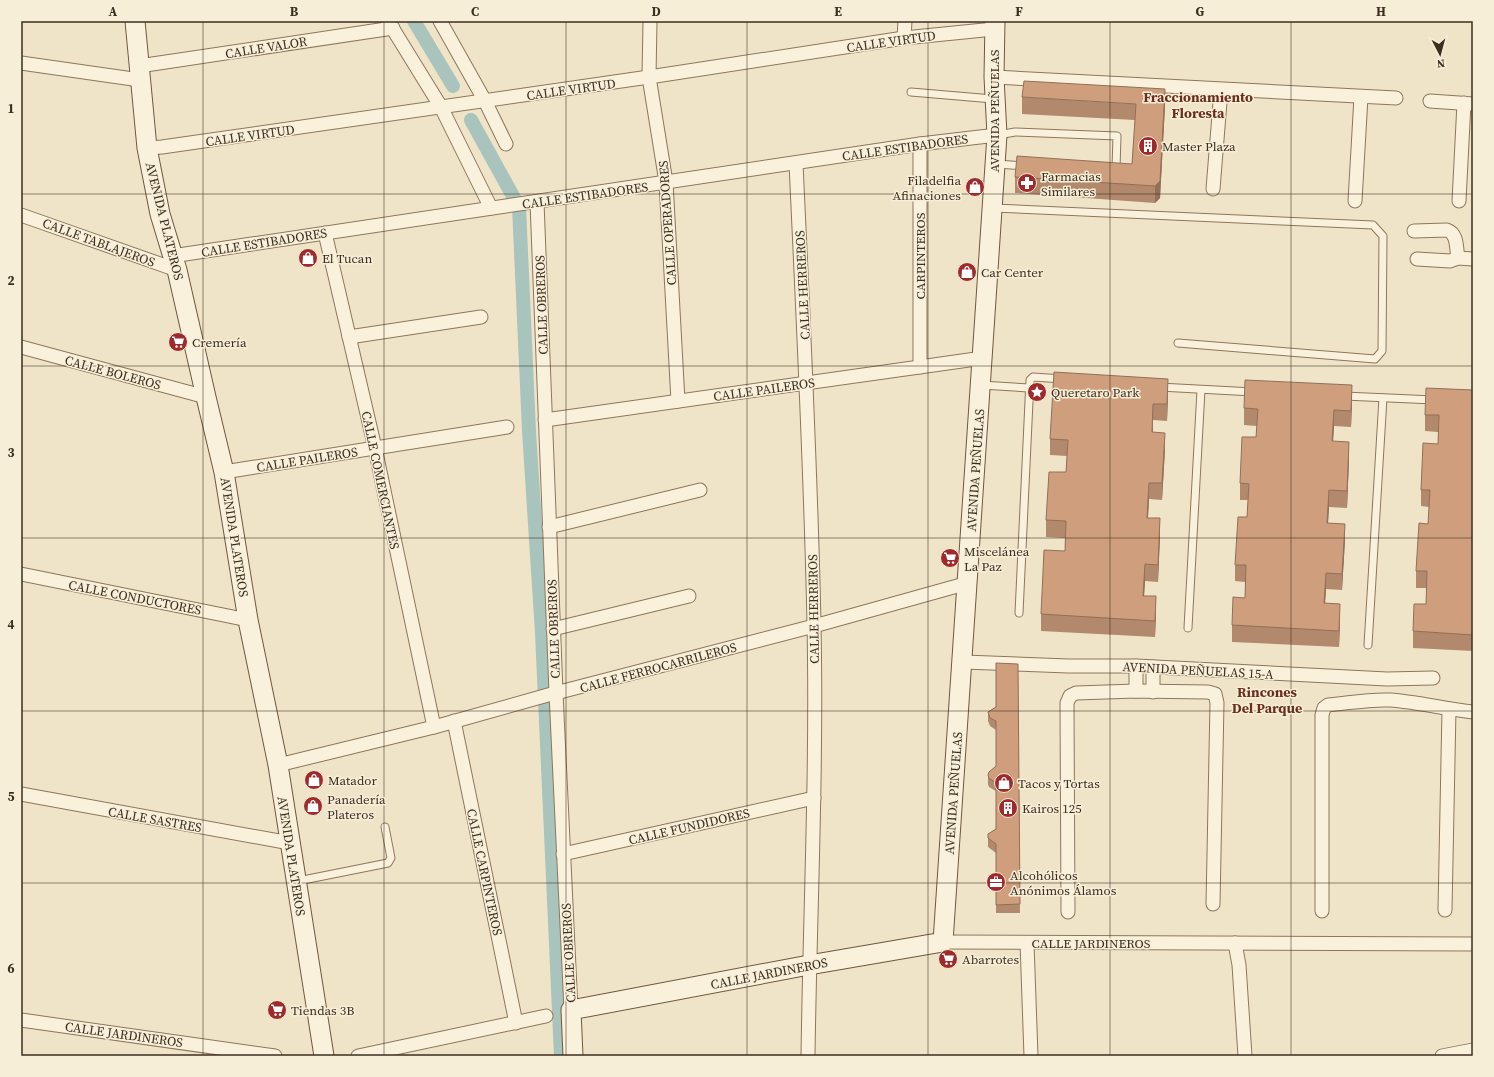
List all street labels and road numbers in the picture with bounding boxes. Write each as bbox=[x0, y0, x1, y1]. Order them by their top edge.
street label: CALLE VIRTUD bbox=[845, 27, 937, 56]
street label: CALLE VALOR bbox=[224, 33, 309, 62]
street label: AVENIDA PEÑUELAS bbox=[986, 49, 1003, 172]
street label: CALLE VIRTUD bbox=[525, 75, 617, 104]
street label: CALLE VIRTUD bbox=[204, 121, 296, 150]
street label: CALLE ESTIBADORES bbox=[841, 130, 970, 165]
street label: AVENIDA PLATEROS bbox=[142, 160, 187, 282]
street label: CALLE OPERADORES bbox=[655, 160, 680, 286]
street label: CALLE ESTIBADORES bbox=[521, 178, 650, 213]
street label: CARPINTEROS bbox=[912, 212, 929, 299]
street label: CALLE TABLAJEROS bbox=[40, 214, 158, 271]
street label: CALLE ESTIBADORES bbox=[200, 224, 329, 261]
street label: CALLE HERREROS bbox=[791, 230, 814, 340]
street label: CALLE OBREROS bbox=[531, 255, 552, 355]
street label: CALLE BOLEROS bbox=[63, 351, 163, 394]
street label: CALLE PAILEROS bbox=[712, 374, 816, 405]
street label: AVENIDA PEÑUELAS bbox=[963, 408, 988, 532]
street label: CALLE COMERCIANTES bbox=[358, 409, 404, 551]
street label: CALLE PAILEROS bbox=[255, 443, 359, 476]
street label: AVENIDA PLATEROS bbox=[217, 476, 252, 598]
street label: CALLE HERREROS bbox=[804, 554, 823, 664]
street label: CALLE CONDUCTORES bbox=[67, 576, 203, 619]
street label: CALLE OBREROS bbox=[543, 579, 564, 679]
street label: CALLE FERROCARRILEROS bbox=[578, 638, 739, 697]
street label: AVENIDA PEÑUELAS 15-A bbox=[1122, 658, 1274, 683]
street label: AVENIDA PEÑUELAS bbox=[941, 731, 966, 855]
street label: AVENIDA PLATEROS bbox=[274, 795, 309, 917]
street label: CALLE SASTRES bbox=[107, 803, 203, 836]
street label: CALLE FUNDIDORES bbox=[627, 804, 752, 849]
street label: CALLE CARPINTEROS bbox=[463, 807, 506, 937]
street label: CALLE OBREROS bbox=[557, 902, 580, 1003]
street label: CALLE JARDINEROS bbox=[1032, 935, 1151, 952]
street label: CALLE JARDINEROS bbox=[709, 954, 829, 993]
street label: CALLE JARDINEROS bbox=[64, 1018, 184, 1051]

